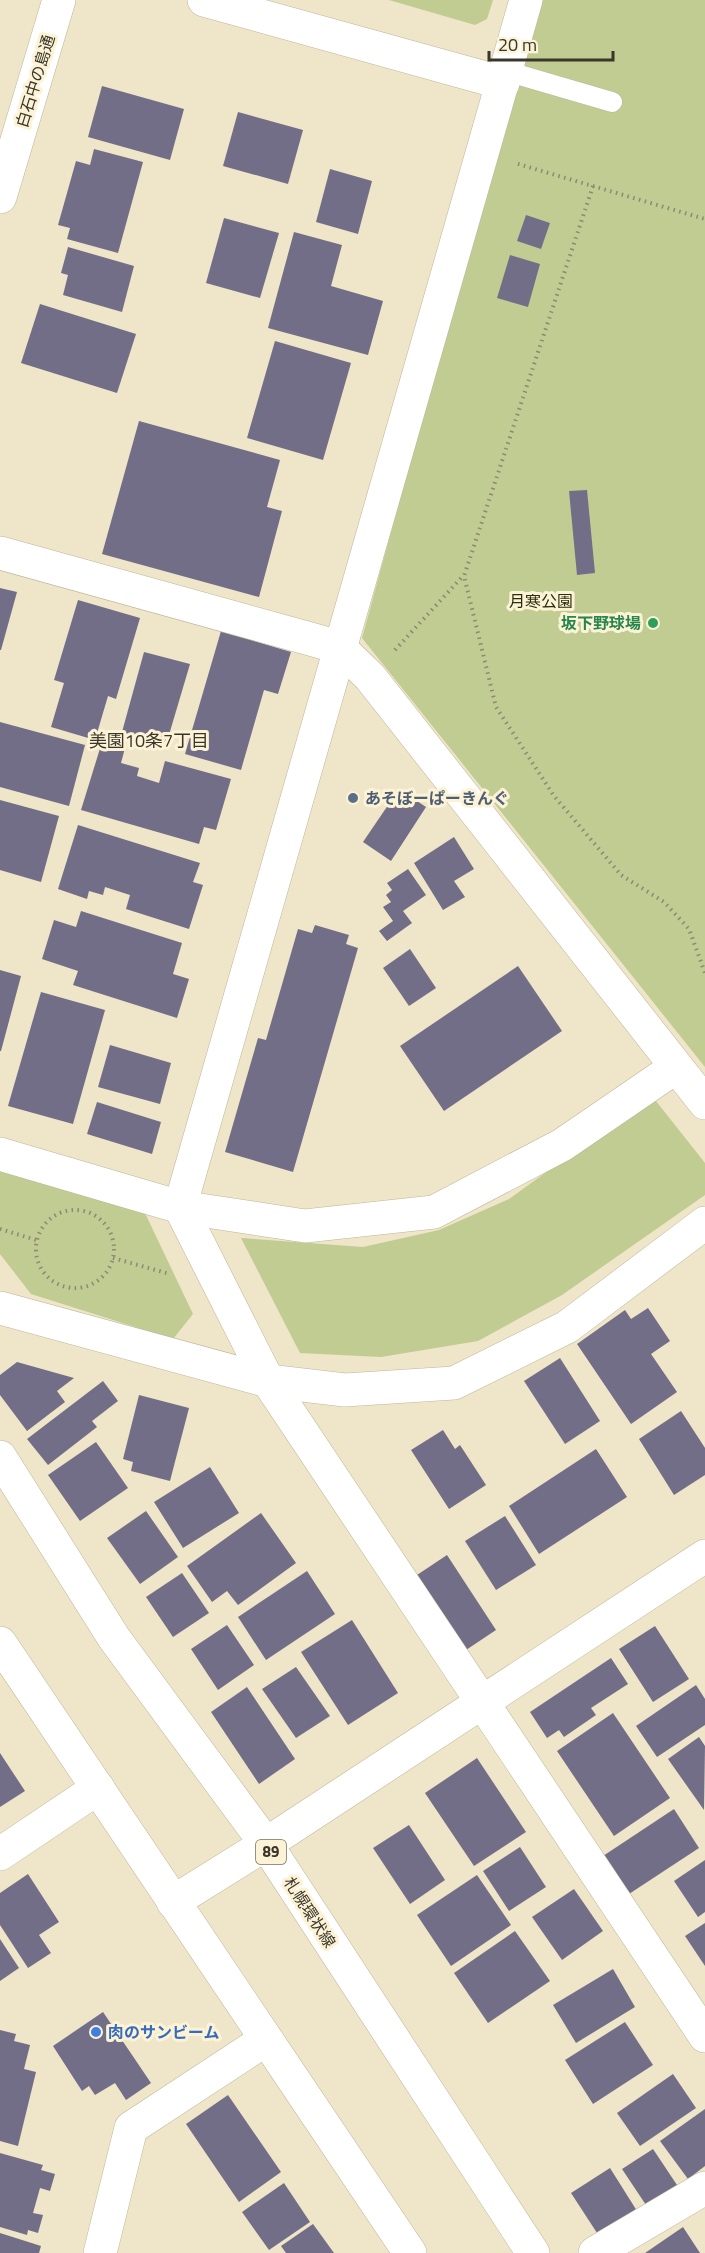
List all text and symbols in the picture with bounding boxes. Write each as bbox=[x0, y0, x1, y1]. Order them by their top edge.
scale bar bbox=[489, 24, 614, 62]
text: 20 m bbox=[498, 31, 537, 58]
street label: 白石中の島通 bbox=[9, 32, 61, 130]
park label: 月寒公園 bbox=[509, 589, 573, 613]
place label: 坂下野球場 bbox=[561, 611, 641, 635]
marker: 坂下野球場 bbox=[646, 616, 660, 630]
district label: 美園10条7丁目 bbox=[89, 727, 209, 754]
place label: あそぼーぱーきんぐ bbox=[365, 786, 509, 810]
marker: あそぼーぱーきんぐ bbox=[346, 791, 360, 805]
road number: 89 bbox=[256, 1840, 286, 1864]
street label: 札幌環状線 bbox=[278, 1872, 342, 1952]
place label: 肉のサンビーム bbox=[108, 2020, 220, 2044]
marker: 肉のサンビーム bbox=[89, 2025, 103, 2039]

